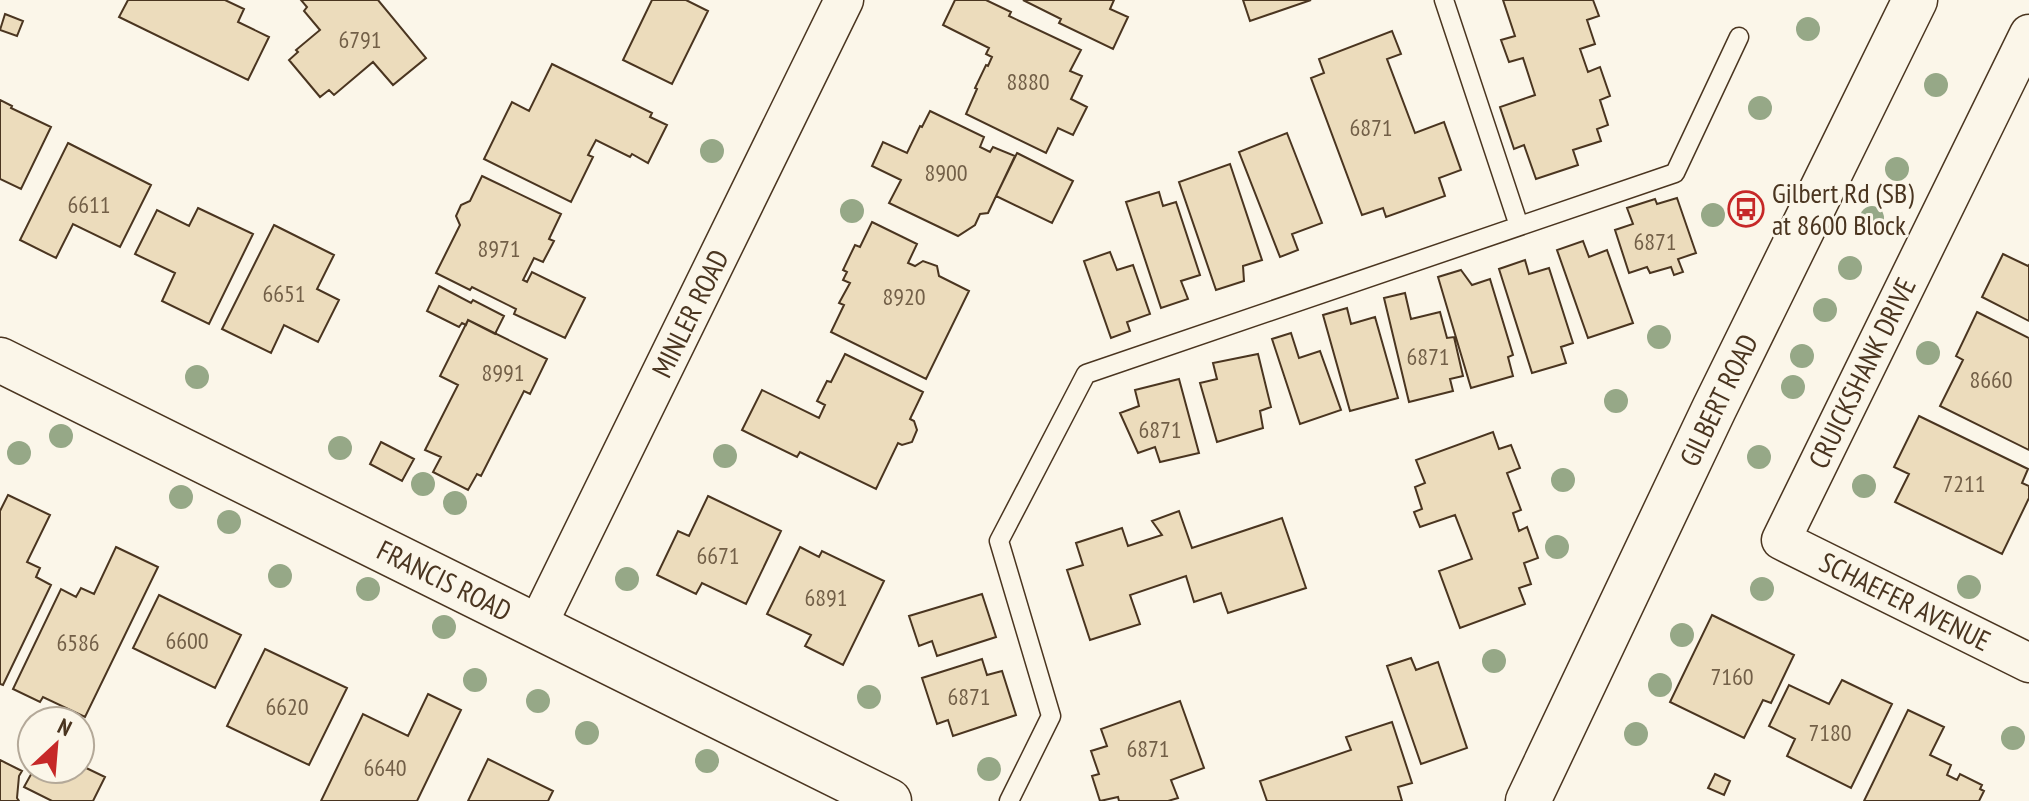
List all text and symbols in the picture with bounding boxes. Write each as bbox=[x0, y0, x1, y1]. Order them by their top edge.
house number: 6791 bbox=[338, 24, 382, 55]
house number: 8880 bbox=[1006, 66, 1050, 97]
house number: 6871 bbox=[1349, 112, 1393, 143]
house number: 8900 bbox=[924, 157, 968, 188]
place label: Gilbert Rd (SB) at 8600 Block bbox=[1772, 174, 1914, 243]
house number: 6611 bbox=[67, 189, 111, 220]
bus stop icon: Gilbert Rd (SB) at 8600 Block bbox=[1727, 190, 1765, 228]
house number: 6871 bbox=[1633, 226, 1677, 257]
house number: 8971 bbox=[477, 233, 521, 264]
street label: MINLER ROAD bbox=[643, 243, 737, 383]
street label: CRUICKSHANK DRIVE bbox=[1799, 271, 1924, 474]
house number: 6651 bbox=[262, 278, 306, 309]
house number: 8920 bbox=[882, 281, 926, 312]
street label: GILBERT ROAD bbox=[1671, 328, 1766, 472]
house number: 6871 bbox=[1406, 341, 1450, 372]
house number: 8991 bbox=[481, 357, 525, 388]
house number: 8660 bbox=[1969, 364, 2013, 395]
house number: 6871 bbox=[1138, 414, 1182, 445]
house number: 7211 bbox=[1942, 468, 1986, 499]
street label: FRANCIS ROAD bbox=[371, 531, 518, 629]
house number: 6671 bbox=[696, 540, 740, 571]
street label: SCHAEFER AVENUE bbox=[1814, 543, 1997, 659]
house number: 6891 bbox=[804, 582, 848, 613]
house number: 6600 bbox=[165, 625, 209, 656]
house number: 6586 bbox=[56, 627, 100, 658]
house number: 7160 bbox=[1710, 661, 1754, 692]
house number: 6871 bbox=[947, 681, 991, 712]
house number: 6620 bbox=[265, 691, 309, 722]
north arrow bbox=[16, 705, 96, 785]
text: N bbox=[53, 712, 76, 742]
house number: 7180 bbox=[1808, 717, 1852, 748]
house number: 6871 bbox=[1126, 733, 1170, 764]
house number: 6640 bbox=[363, 752, 407, 783]

